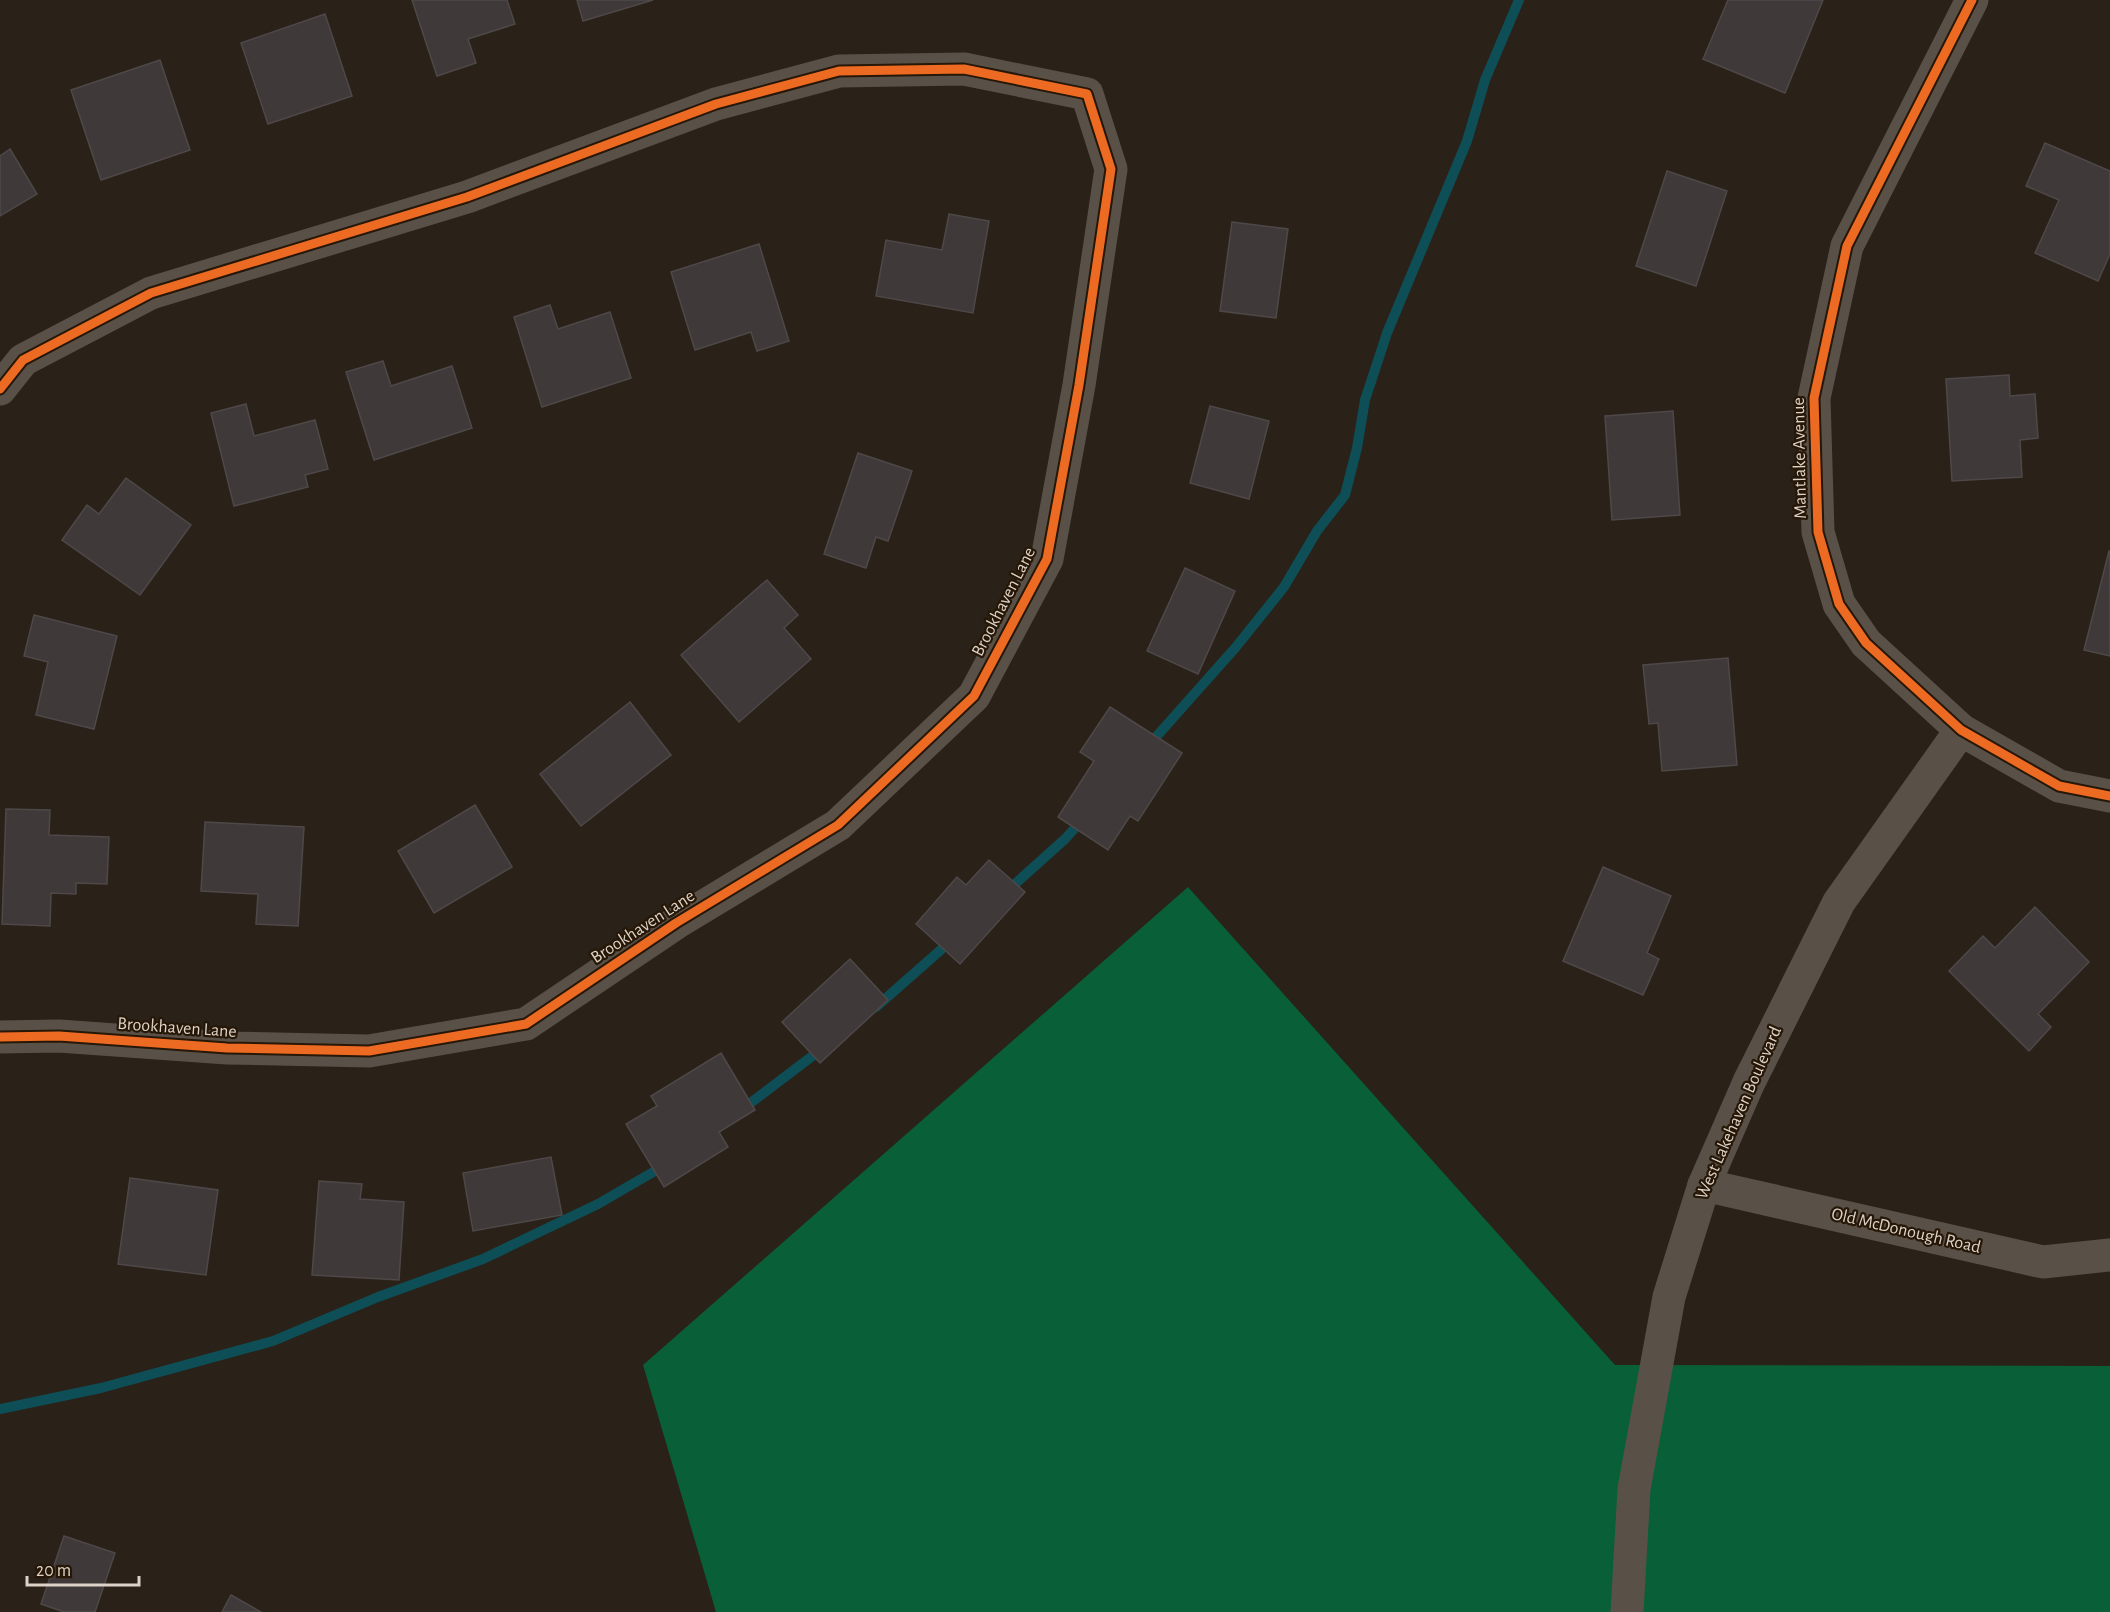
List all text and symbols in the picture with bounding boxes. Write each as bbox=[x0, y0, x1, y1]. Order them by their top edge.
street label: Mantlake Avenue bbox=[1790, 397, 1810, 519]
street label: Brookhaven Lane bbox=[969, 545, 1039, 659]
street label: Brookhaven Lane bbox=[588, 887, 698, 967]
street label: Brookhaven Lane bbox=[117, 1015, 237, 1041]
street label: West Lakehaven Boulevard bbox=[1693, 1024, 1785, 1202]
street label: Old McDonough Road bbox=[1829, 1205, 1983, 1257]
scale bar bbox=[27, 1549, 140, 1587]
text: 20 m bbox=[36, 1562, 71, 1580]

